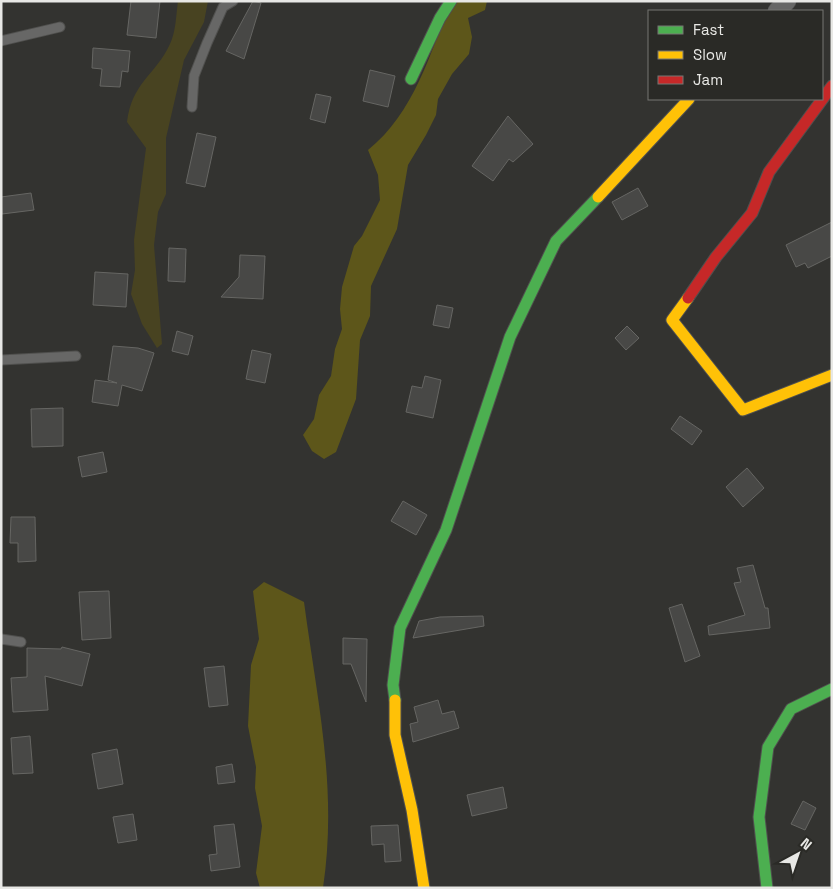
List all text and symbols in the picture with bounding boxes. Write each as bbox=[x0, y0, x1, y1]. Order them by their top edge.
legend bbox=[648, 10, 823, 100]
text: Fast bbox=[693, 20, 724, 39]
text: Slow bbox=[693, 45, 727, 64]
text: Jam bbox=[693, 70, 723, 89]
north arrow bbox=[773, 829, 823, 879]
text: N bbox=[797, 834, 816, 854]

